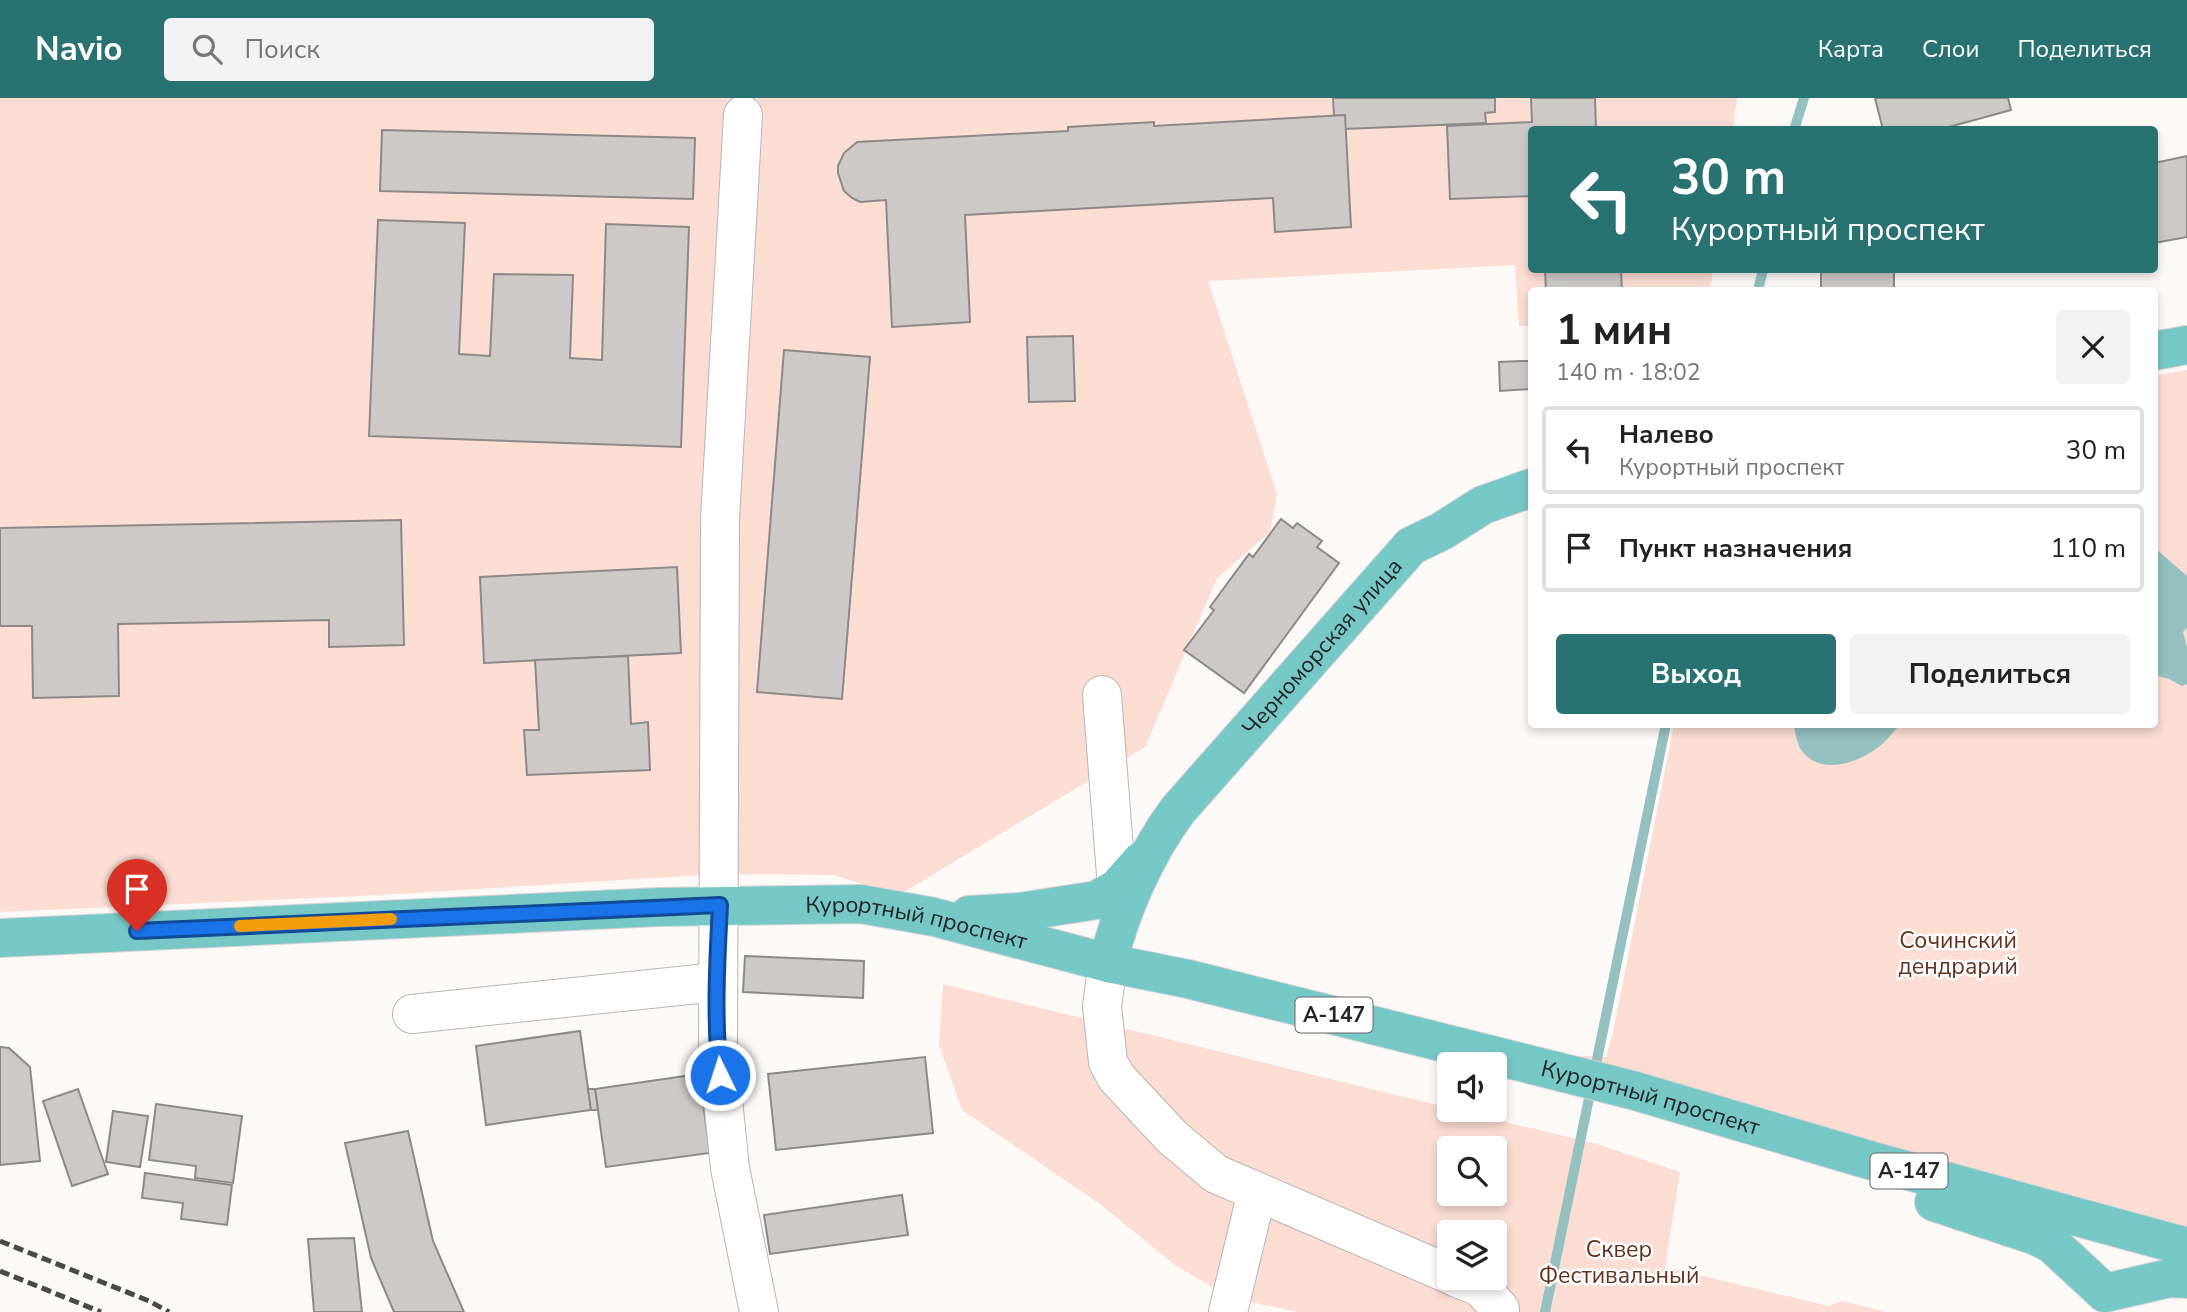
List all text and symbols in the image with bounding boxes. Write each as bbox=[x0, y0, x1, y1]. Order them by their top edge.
search box bbox=[164, 18, 654, 81]
text: Navio bbox=[35, 27, 122, 72]
icon: search bbox=[188, 30, 226, 68]
text: Поиск bbox=[244, 32, 320, 67]
text: Карта bbox=[1818, 33, 1884, 65]
text: Слои bbox=[1922, 33, 1979, 65]
text: Поделиться bbox=[2017, 33, 2152, 65]
text: 30 m bbox=[1671, 144, 1786, 211]
icon: left bbox=[1556, 154, 1647, 245]
text: Курортный проспект bbox=[1671, 208, 1985, 251]
text: 1 мин bbox=[1556, 302, 1672, 359]
button: close bbox=[2056, 310, 2130, 384]
text: 140 m · 18:02 bbox=[1556, 357, 1701, 388]
text: Налево bbox=[1619, 417, 1714, 452]
icon: left bbox=[1560, 431, 1598, 469]
text: 30 m bbox=[2066, 433, 2126, 468]
text: Курортный проспект bbox=[1619, 452, 1845, 483]
icon: arrive bbox=[1560, 529, 1598, 567]
text: Пункт назначения bbox=[1619, 531, 1852, 566]
text: 110 m bbox=[2050, 531, 2126, 566]
street label: Черноморская улица bbox=[1235, 551, 1409, 743]
button: Выход bbox=[1556, 634, 1836, 714]
button: Поделиться bbox=[1850, 634, 2130, 714]
pin bbox=[107, 859, 167, 931]
icon: arrive bbox=[118, 870, 156, 908]
street label: Курортный проспект bbox=[805, 889, 1031, 957]
park label: Сочинский дендрарий bbox=[1898, 925, 2018, 982]
road number: А-147 bbox=[1296, 998, 1372, 1032]
position arrow bbox=[683, 1038, 757, 1112]
map controls bbox=[1437, 1052, 1507, 1290]
button: sound bbox=[1437, 1052, 1507, 1122]
street label: Курортный проспект bbox=[1538, 1053, 1764, 1143]
button: search bbox=[1437, 1136, 1507, 1206]
road number: А-147 bbox=[1870, 1154, 1948, 1188]
button: layers bbox=[1437, 1220, 1507, 1290]
park label: Сквер Фестивальный bbox=[1539, 1234, 1699, 1291]

